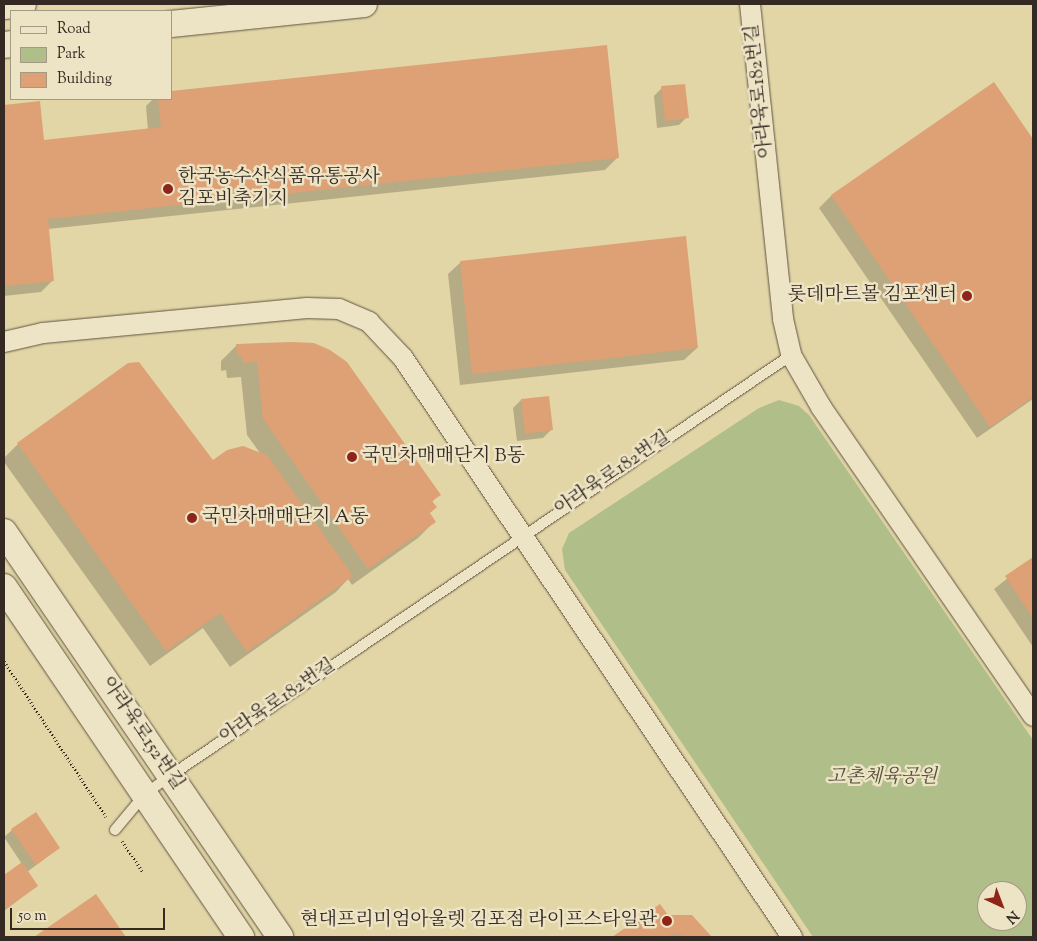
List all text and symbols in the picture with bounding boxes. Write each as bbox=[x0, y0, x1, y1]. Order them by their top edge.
legend bbox=[10, 10, 172, 100]
text: Road bbox=[57, 19, 91, 40]
street label: 아라육로182번길 bbox=[742, 23, 778, 159]
text: Park bbox=[57, 44, 86, 65]
text: Building bbox=[57, 69, 112, 90]
place label: 한국농수산식품유통공사 김포비축기지 bbox=[178, 167, 380, 211]
marker: 한국농수산식품유통공사 김포비축기지 bbox=[162, 183, 174, 195]
place label: 롯데마트몰 김포센터 bbox=[788, 285, 957, 307]
marker: 롯데마트몰 김포센터 bbox=[961, 290, 973, 302]
street label: 아라육로182번길 bbox=[551, 427, 675, 521]
place label: 국민차매매단지 B동 bbox=[362, 446, 525, 468]
marker: 국민차매매단지 B동 bbox=[346, 451, 358, 463]
place label: 국민차매매단지 A동 bbox=[202, 507, 368, 529]
marker: 국민차매매단지 A동 bbox=[186, 512, 198, 524]
street label: 아라육로182번길 bbox=[216, 655, 340, 749]
street label: 아라육로152번길 bbox=[96, 673, 188, 795]
park label: 고촌체육공원 bbox=[827, 767, 937, 789]
north arrow bbox=[977, 881, 1027, 931]
scale bar bbox=[12, 898, 168, 930]
text: N bbox=[1001, 905, 1022, 927]
text: 50 m bbox=[18, 906, 47, 927]
place label: 현대프리미엄아울렛 김포점 라이프스타일관 bbox=[300, 910, 657, 932]
marker: 현대프리미엄아울렛 김포점 라이프스타일관 bbox=[661, 915, 673, 927]

